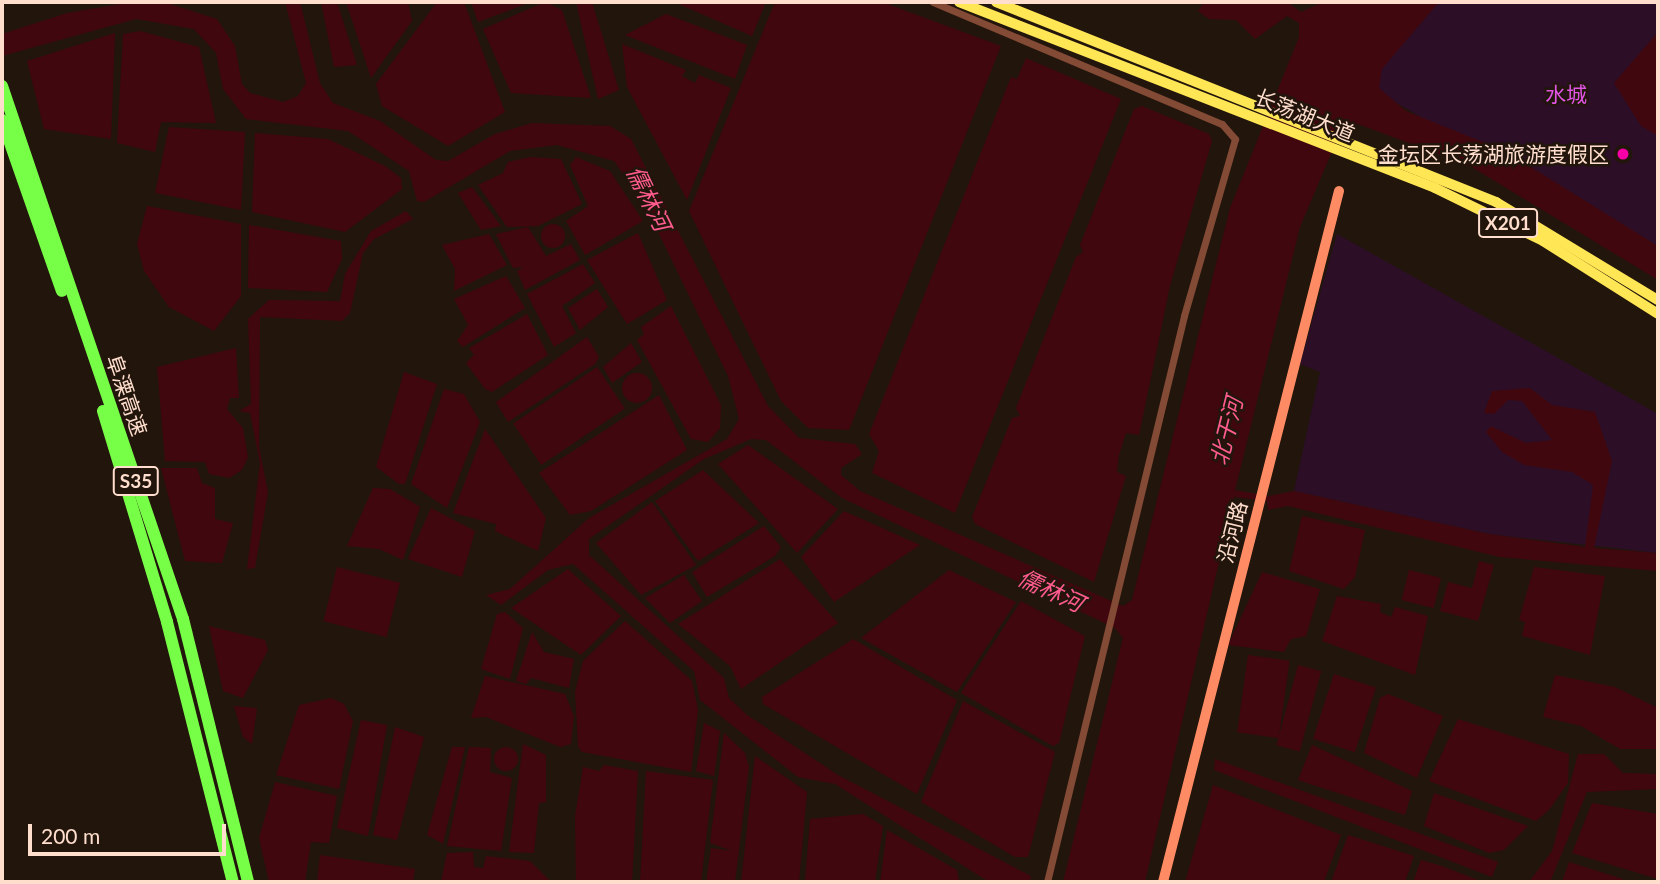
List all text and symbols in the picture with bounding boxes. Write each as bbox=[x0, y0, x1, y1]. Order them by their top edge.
park label: 水城 bbox=[1545, 81, 1587, 107]
street label: 长荡湖大道 bbox=[1252, 84, 1358, 146]
place label: 金坛区长荡湖旅游度假区 bbox=[1378, 141, 1609, 167]
marker: 金坛区长荡湖旅游度假区 bbox=[1615, 146, 1631, 162]
water label: 儒林河 bbox=[621, 161, 677, 235]
road number: X201 bbox=[1476, 208, 1540, 238]
street label: 阜溧高速 bbox=[101, 351, 153, 439]
water label: 北干河 bbox=[1204, 394, 1248, 468]
road number: S35 bbox=[111, 466, 160, 496]
street label: 沿河路 bbox=[1212, 498, 1252, 566]
water label: 儒林河 bbox=[1014, 563, 1088, 617]
scale bar bbox=[32, 810, 229, 854]
text: 200 m bbox=[41, 823, 100, 848]

